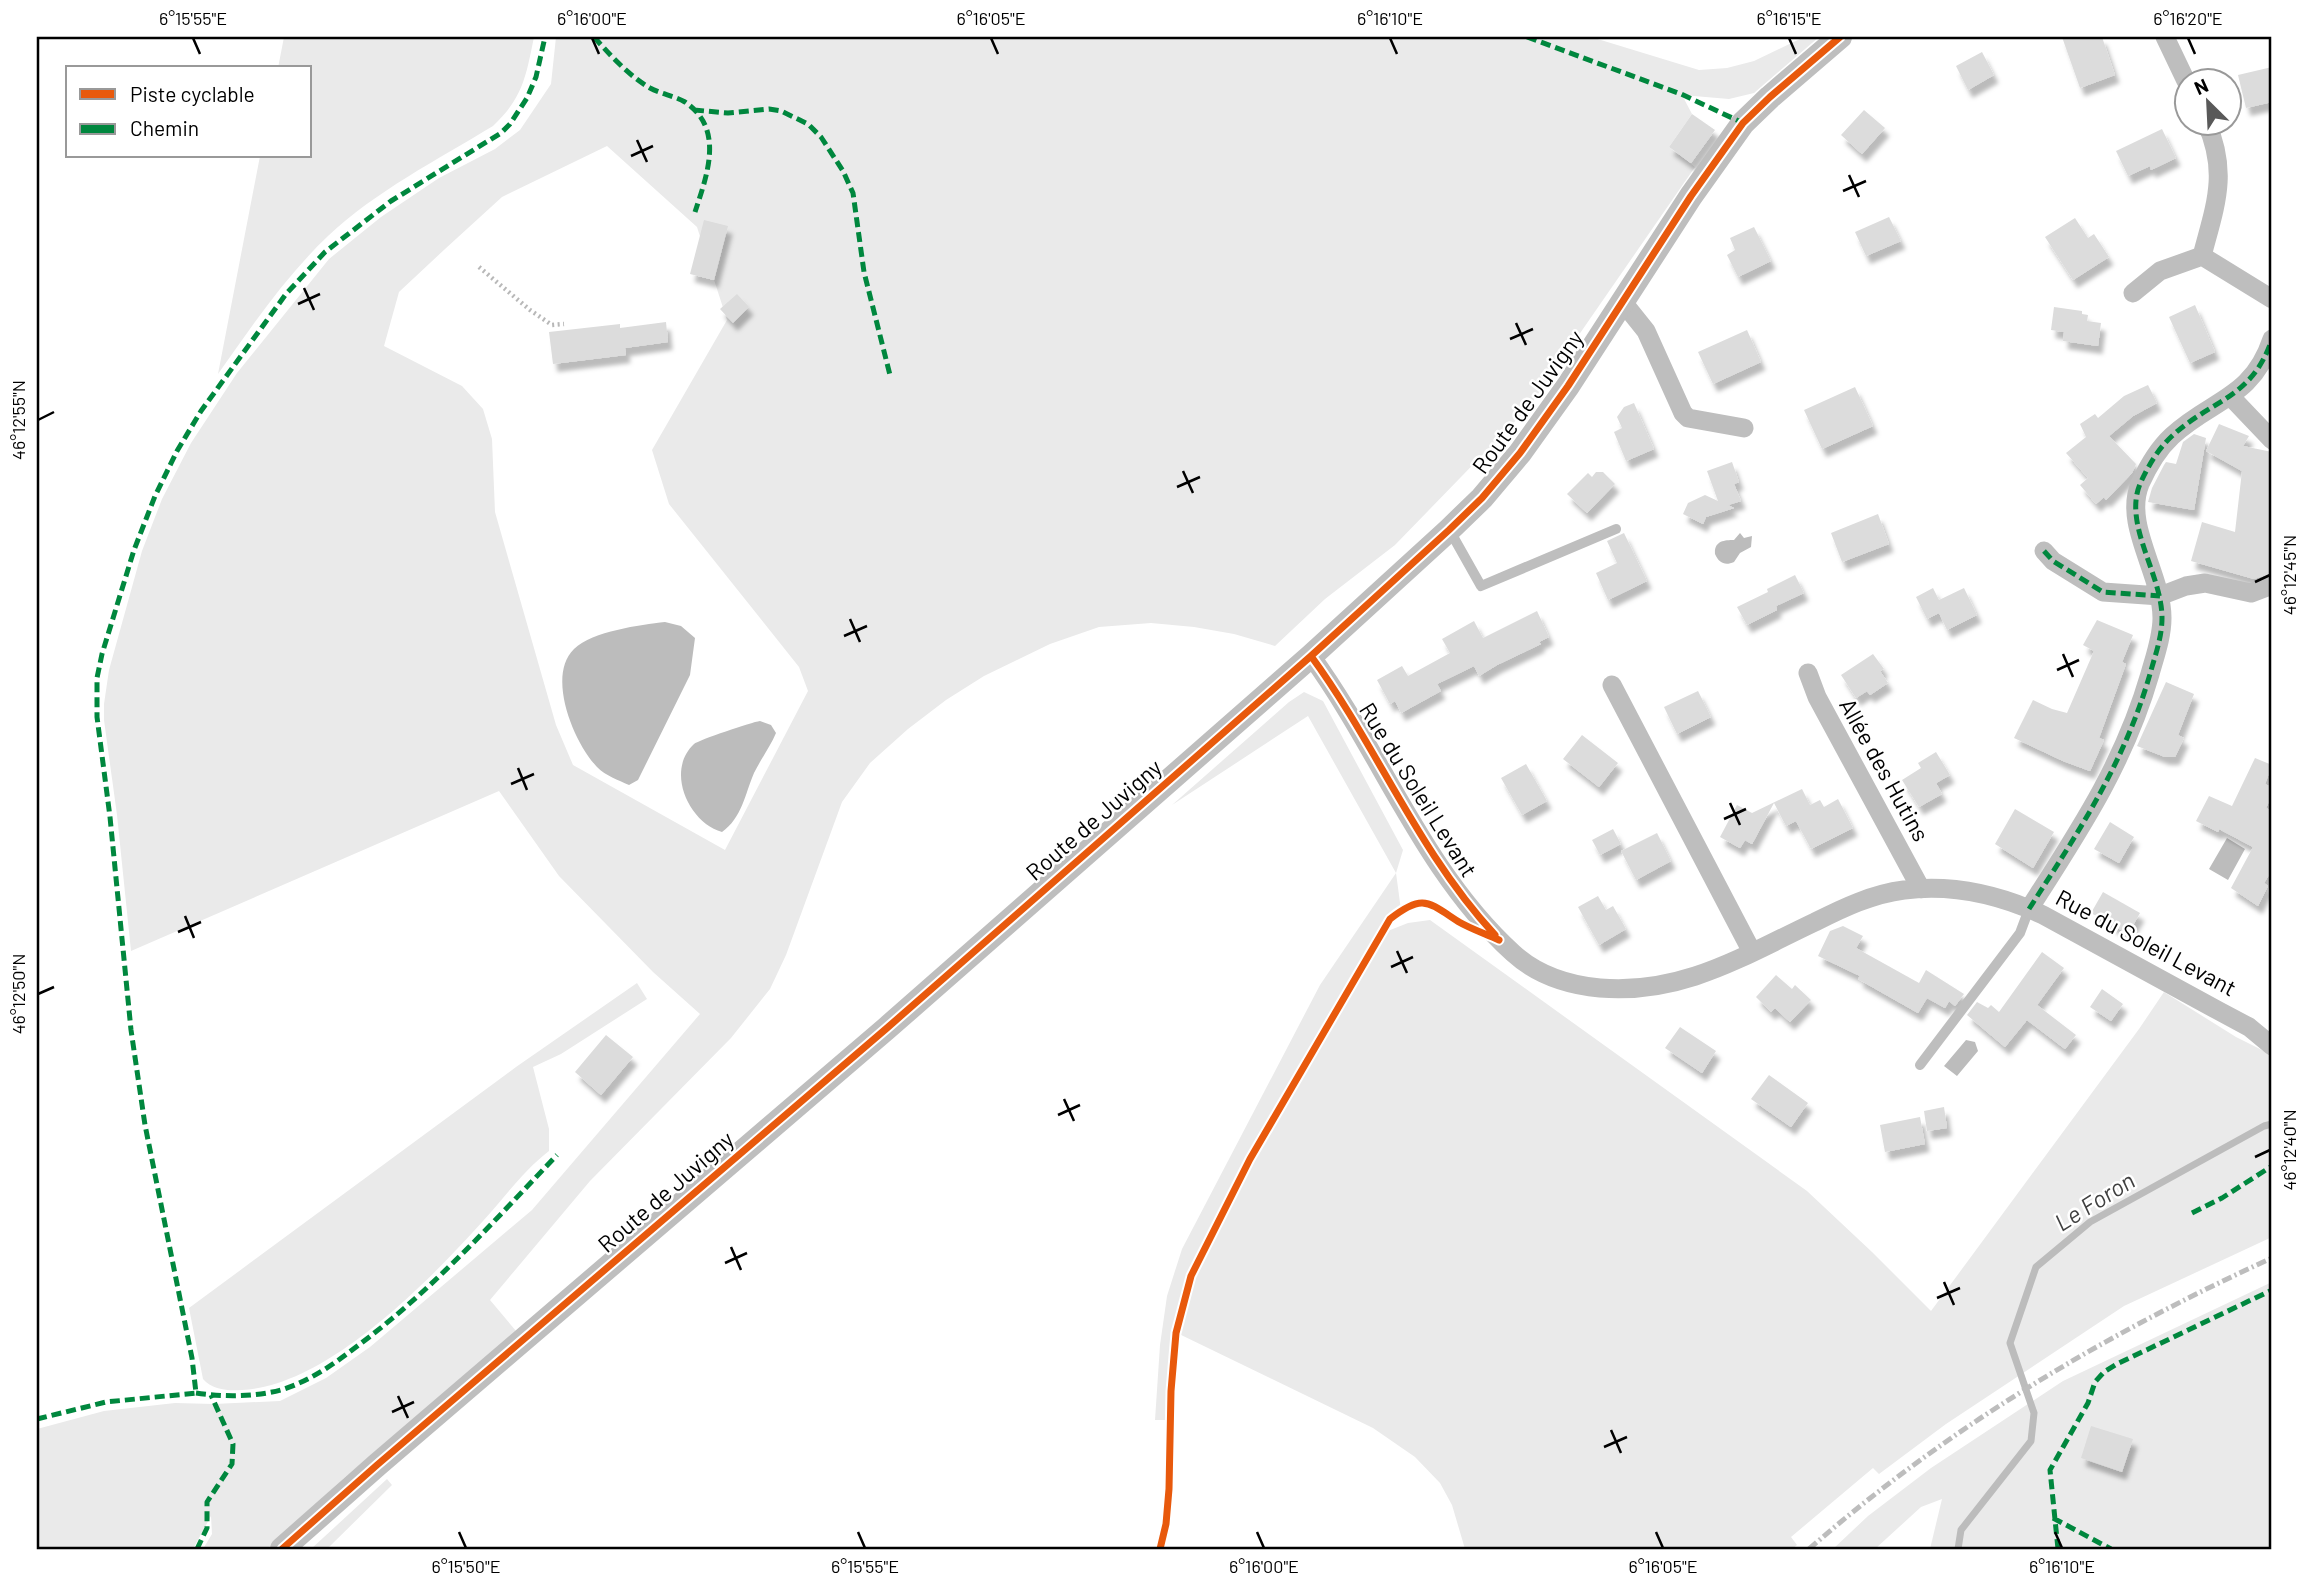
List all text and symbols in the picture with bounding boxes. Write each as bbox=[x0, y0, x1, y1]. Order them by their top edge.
text: 6°15'55"E bbox=[159, 7, 227, 29]
text: 6°16'00"E bbox=[557, 7, 627, 29]
text: 6°16'05"E bbox=[956, 7, 1026, 29]
text: 6°16'10"E bbox=[1357, 7, 1423, 29]
text: 6°16'15"E bbox=[1756, 7, 1822, 29]
text: 6°16'20"E bbox=[2153, 7, 2223, 29]
legend bbox=[66, 66, 312, 158]
north arrow bbox=[2172, 66, 2242, 136]
text: N bbox=[2190, 73, 2211, 99]
text: Piste cyclable bbox=[130, 81, 255, 106]
text: Chemin bbox=[130, 115, 199, 140]
street label: Route de Juvigny bbox=[1466, 324, 1589, 479]
text: 46°12'55"N bbox=[7, 380, 29, 460]
text: 46°12'45"N bbox=[2278, 535, 2300, 615]
street label: Allée des Hutins bbox=[1834, 693, 1936, 846]
street label: Rue du Soleil Levant bbox=[1354, 697, 1484, 882]
street label: Route de Juvigny bbox=[1020, 752, 1167, 886]
street label: Rue du Soleil Levant bbox=[2051, 883, 2241, 1001]
text: 46°12'50"N bbox=[7, 954, 29, 1034]
text: 46°12'40"N bbox=[2278, 1109, 2300, 1191]
street label: Route de Juvigny bbox=[592, 1124, 739, 1258]
water label: Le Foron bbox=[2049, 1165, 2140, 1237]
text: 6°15'50"E bbox=[431, 1555, 501, 1577]
text: 6°15'55"E bbox=[831, 1555, 899, 1577]
text: 6°16'00"E bbox=[1229, 1555, 1299, 1577]
text: 6°16'05"E bbox=[1628, 1555, 1698, 1577]
text: 6°16'10"E bbox=[2029, 1555, 2095, 1577]

